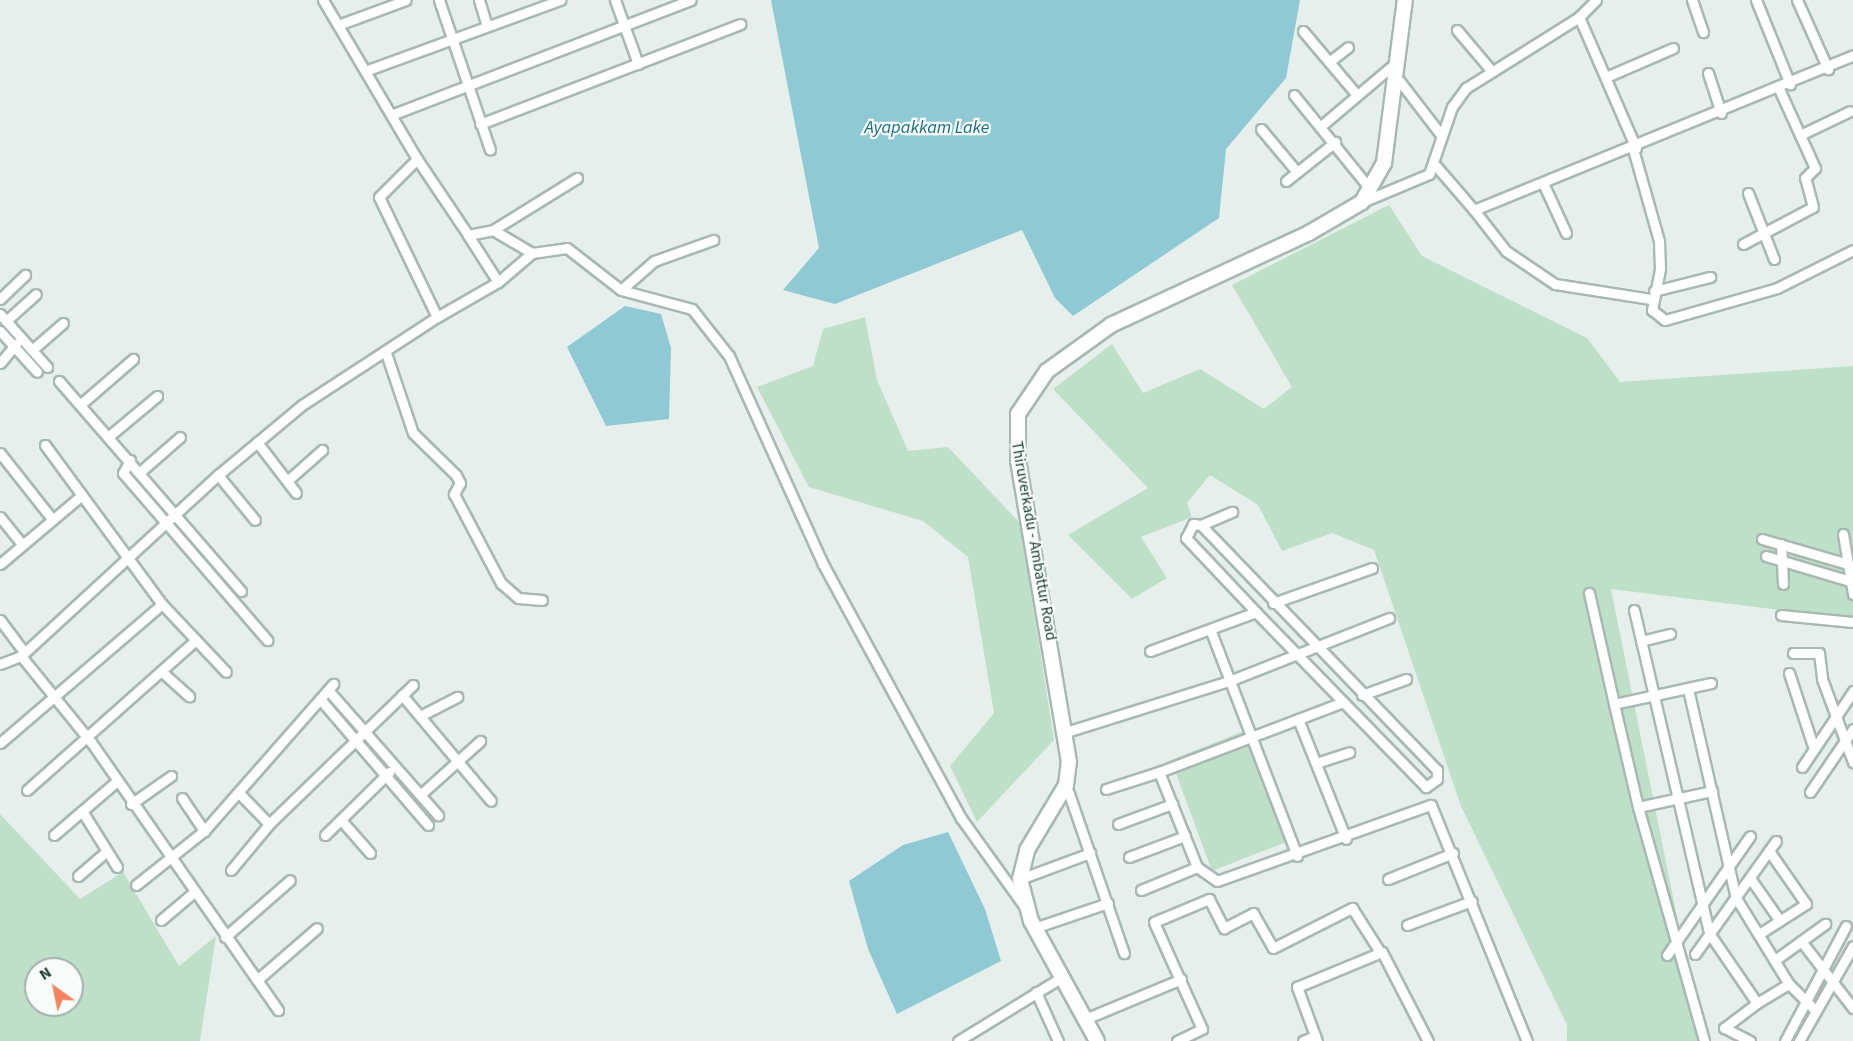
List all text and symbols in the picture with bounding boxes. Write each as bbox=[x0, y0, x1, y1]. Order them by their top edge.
water label: Ayapakkam Lake bbox=[865, 117, 989, 139]
street label: Thiruverkadu - Ambattur Road bbox=[1007, 440, 1061, 642]
north arrow bbox=[24, 957, 84, 1017]
text: N bbox=[35, 961, 56, 986]

